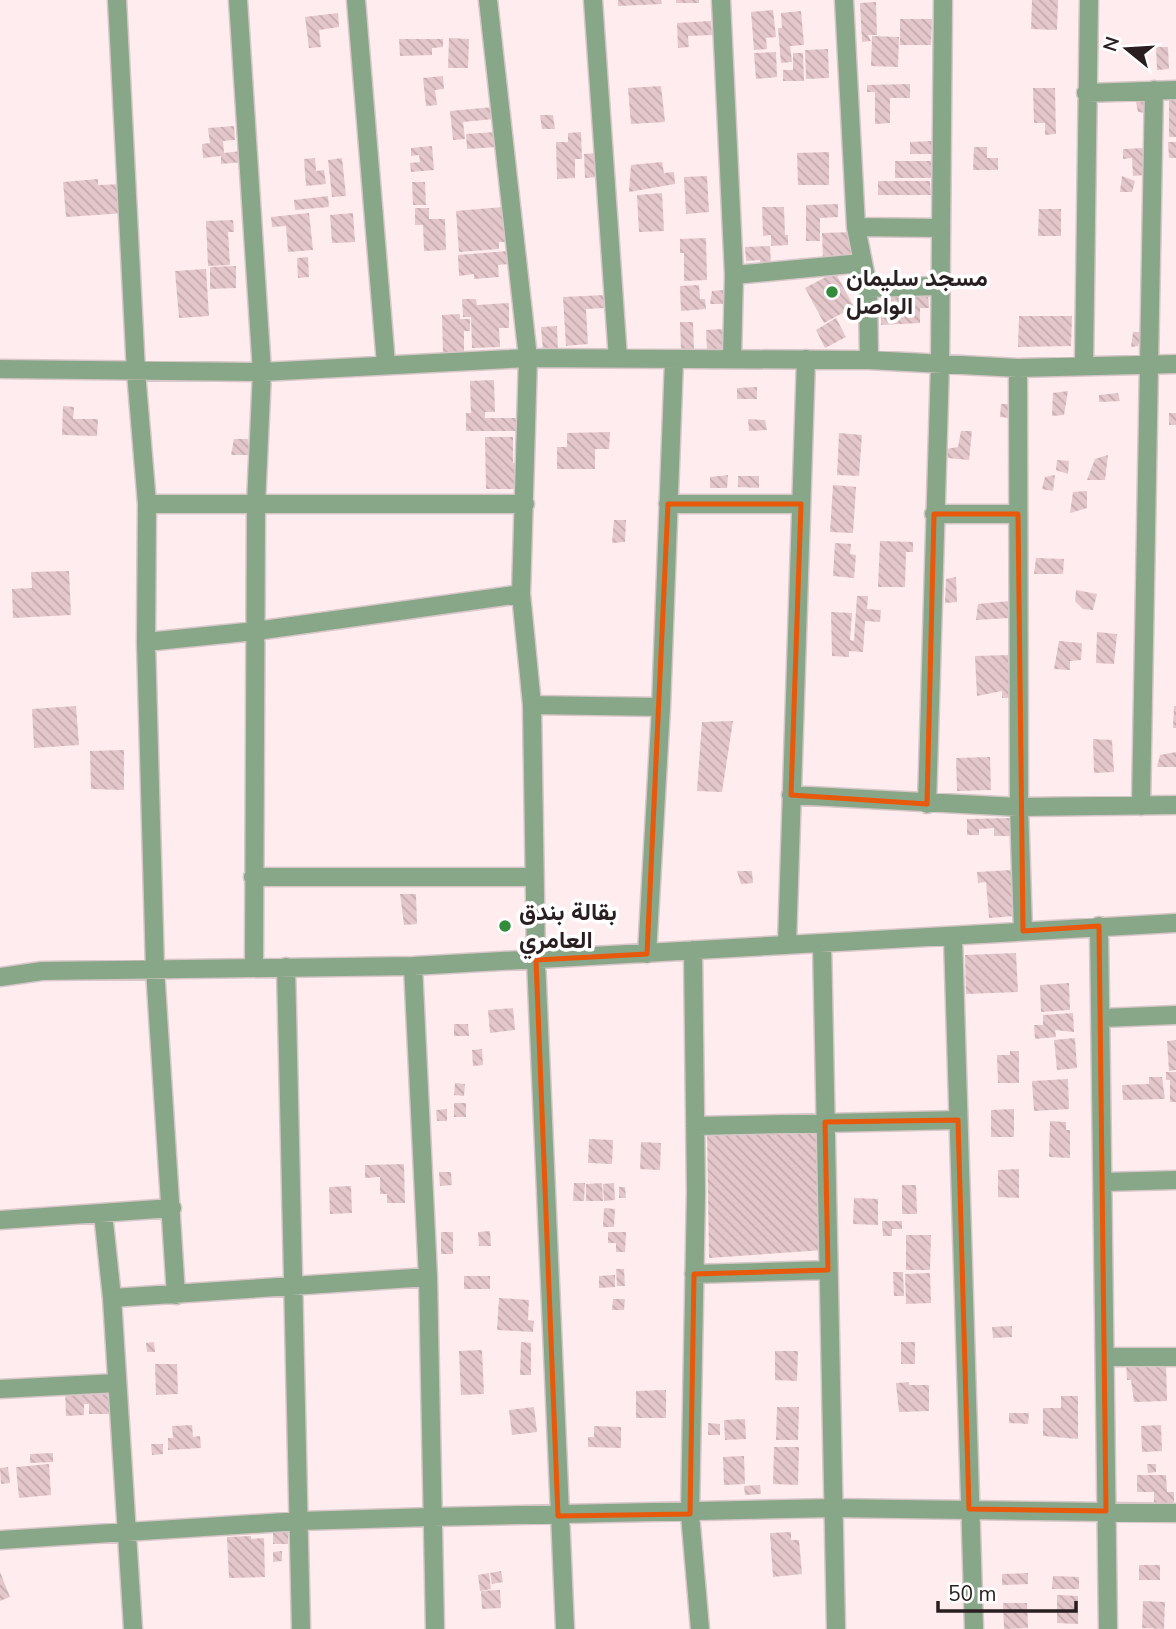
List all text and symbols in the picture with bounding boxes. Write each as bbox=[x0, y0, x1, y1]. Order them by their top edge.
north arrow bbox=[1092, 14, 1162, 84]
text: N bbox=[1097, 33, 1126, 55]
place label: مسجد سليمان الواصل bbox=[846, 262, 988, 322]
marker: مسجد سليمان الواصل bbox=[824, 284, 840, 300]
place label: بقالة بندق العامري bbox=[519, 896, 617, 960]
marker: بقالة بندق العامري bbox=[497, 918, 513, 934]
scale bar bbox=[938, 1570, 1076, 1614]
text: 50 m bbox=[948, 1580, 997, 1608]

